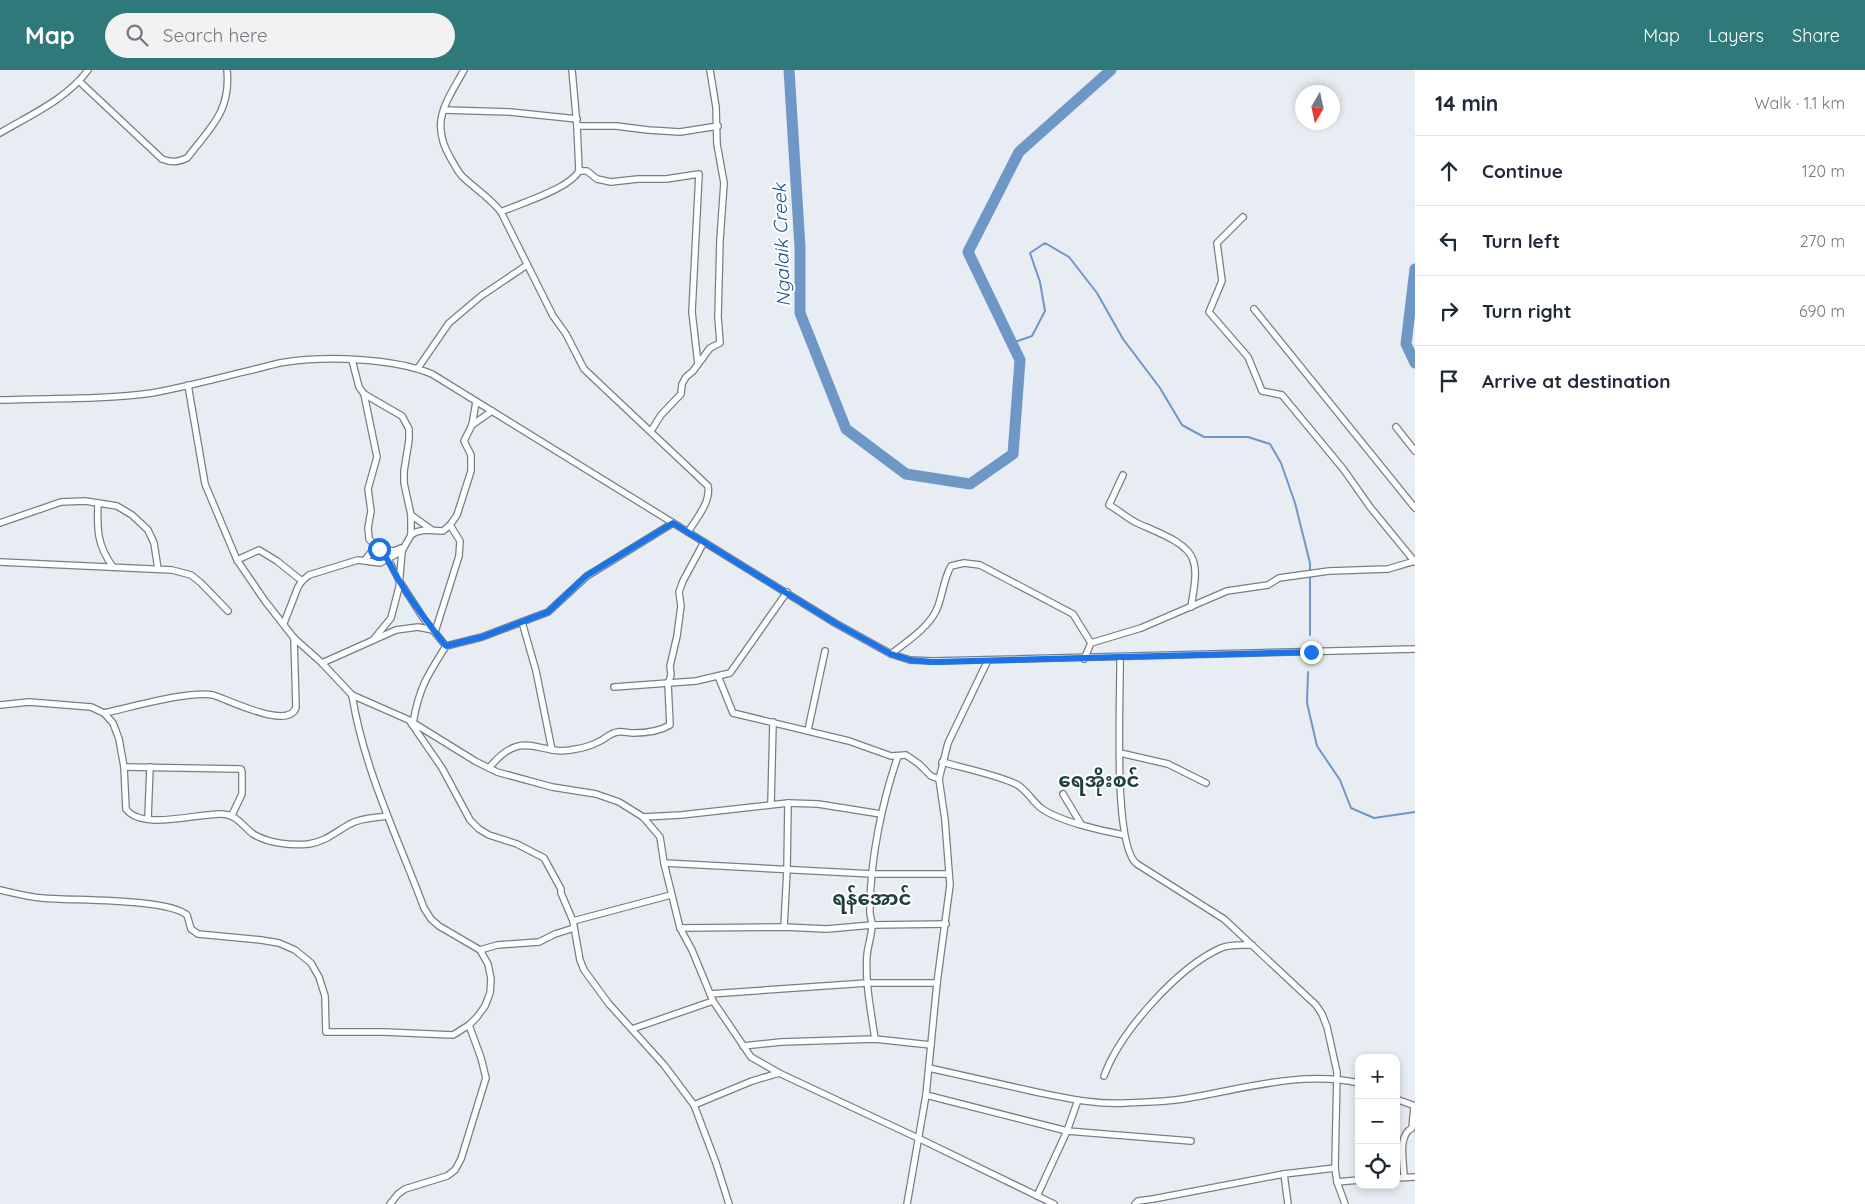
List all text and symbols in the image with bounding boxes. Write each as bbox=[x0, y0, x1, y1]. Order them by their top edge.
search box bbox=[105, 13, 455, 58]
text: Map bbox=[25, 20, 75, 50]
icon: search bbox=[123, 21, 151, 49]
text: Search here bbox=[163, 23, 268, 47]
text: Map bbox=[1643, 24, 1680, 47]
text: Layers bbox=[1708, 24, 1764, 47]
text: Share bbox=[1792, 24, 1840, 47]
north arrow bbox=[1295, 85, 1340, 130]
text: 14 min bbox=[1435, 90, 1498, 116]
text: Walk · 1.1 km bbox=[1754, 93, 1845, 113]
icon: ahead bbox=[1435, 157, 1463, 185]
text: Continue bbox=[1482, 159, 1563, 183]
text: 120 m bbox=[1802, 161, 1845, 181]
water label: Ngalaik Creek bbox=[767, 181, 795, 307]
icon: left bbox=[1435, 227, 1463, 255]
text: Turn left bbox=[1482, 229, 1560, 253]
text: 270 m bbox=[1800, 231, 1845, 251]
icon: right bbox=[1435, 297, 1463, 325]
text: Turn right bbox=[1482, 299, 1571, 323]
text: 690 m bbox=[1799, 301, 1845, 321]
icon: arrive bbox=[1435, 367, 1463, 395]
text: Arrive at destination bbox=[1482, 369, 1671, 393]
route start bbox=[368, 538, 391, 561]
route end bbox=[1300, 641, 1323, 664]
district label: ရေအိုးစင် bbox=[1058, 767, 1140, 796]
district label: ရန်အောင် bbox=[832, 885, 912, 914]
map controls bbox=[1355, 1054, 1400, 1189]
button: + bbox=[1355, 1054, 1400, 1099]
button: − bbox=[1355, 1099, 1400, 1144]
button: locate bbox=[1355, 1144, 1400, 1189]

